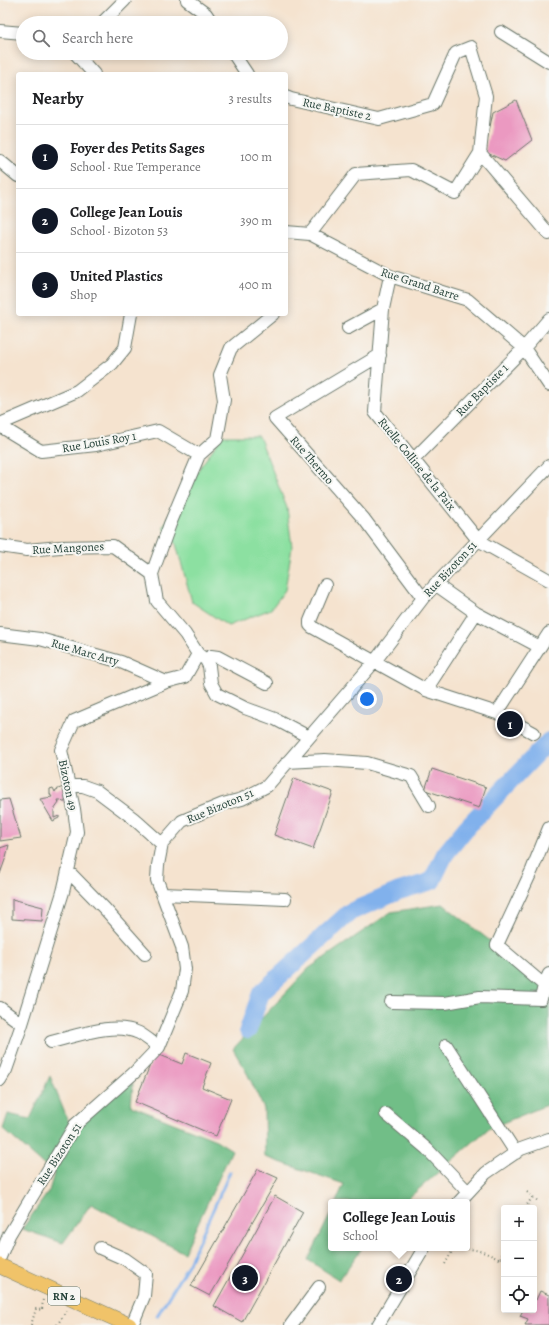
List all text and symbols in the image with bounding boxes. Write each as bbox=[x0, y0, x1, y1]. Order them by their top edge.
search box bbox=[16, 16, 288, 60]
icon: search bbox=[30, 27, 52, 49]
text: Search here bbox=[62, 28, 133, 48]
text: Nearby bbox=[32, 87, 83, 110]
text: 3 results bbox=[228, 90, 272, 107]
street label: Rue Baptiste 2 bbox=[301, 94, 373, 124]
text: Foyer des Petits Sages bbox=[70, 138, 205, 158]
text: 1 bbox=[43, 148, 47, 165]
text: 100 m bbox=[240, 148, 272, 165]
text: School · Rue Temperance bbox=[70, 158, 201, 175]
text: College Jean Louis bbox=[70, 202, 183, 222]
text: 2 bbox=[42, 212, 48, 229]
text: 390 m bbox=[240, 212, 272, 229]
text: School · Bizoton 53 bbox=[70, 222, 168, 239]
street label: Rue Grand Barre bbox=[379, 264, 461, 304]
text: United Plastics bbox=[70, 266, 163, 286]
text: 3 bbox=[42, 276, 48, 293]
text: 400 m bbox=[239, 276, 272, 293]
text: Shop bbox=[70, 286, 97, 303]
street label: Rue Baptiste 1 bbox=[452, 360, 512, 420]
street label: Ruelle Colline de la Paix bbox=[374, 414, 460, 514]
street label: Rue Louis Roy 1 bbox=[61, 428, 137, 456]
street label: Rue Thermo bbox=[287, 432, 337, 488]
street label: Rue Bizoton 51 bbox=[420, 537, 480, 601]
street label: Rue Mangones bbox=[32, 538, 105, 558]
street label: Rue Marc Arty bbox=[49, 635, 121, 669]
your location bbox=[357, 689, 377, 709]
pin: 1 bbox=[497, 709, 523, 739]
street label: Bizoton 49 bbox=[55, 758, 81, 812]
street label: Rue Bizoton 51 bbox=[184, 785, 256, 827]
street label: Rue Bizoton 51 bbox=[33, 1120, 85, 1188]
popup bbox=[328, 1199, 470, 1251]
map controls bbox=[501, 1205, 537, 1313]
button: + bbox=[501, 1205, 537, 1241]
text: College Jean Louis bbox=[343, 1207, 455, 1227]
text: School bbox=[343, 1227, 378, 1244]
button: − bbox=[501, 1241, 537, 1277]
pin: 3 bbox=[232, 1263, 258, 1293]
pin: 2 bbox=[386, 1264, 412, 1294]
button: locate bbox=[501, 1277, 537, 1313]
road number: RN 2 bbox=[48, 1287, 80, 1305]

